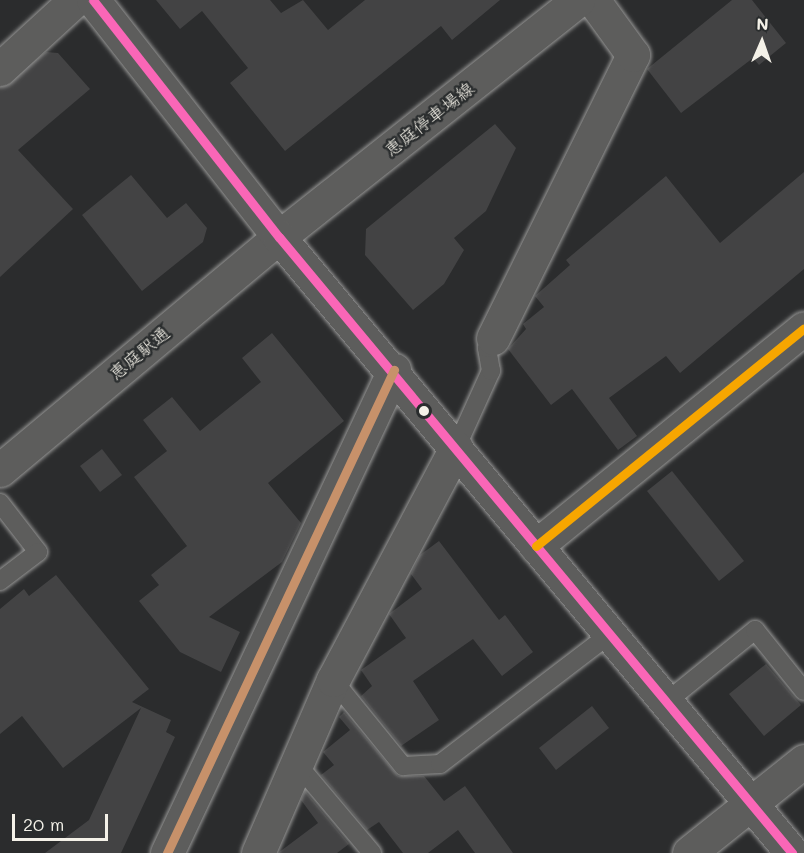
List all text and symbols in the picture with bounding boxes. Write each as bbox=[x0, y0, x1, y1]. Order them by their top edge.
north arrow bbox=[732, 12, 792, 72]
text: N bbox=[756, 13, 769, 34]
street label: 恵庭停車場線 bbox=[380, 77, 478, 161]
street label: 恵庭駅通 bbox=[104, 322, 174, 384]
unlabelled marker bbox=[418, 405, 430, 417]
scale bar bbox=[15, 802, 111, 840]
text: 20 m bbox=[23, 812, 64, 836]

